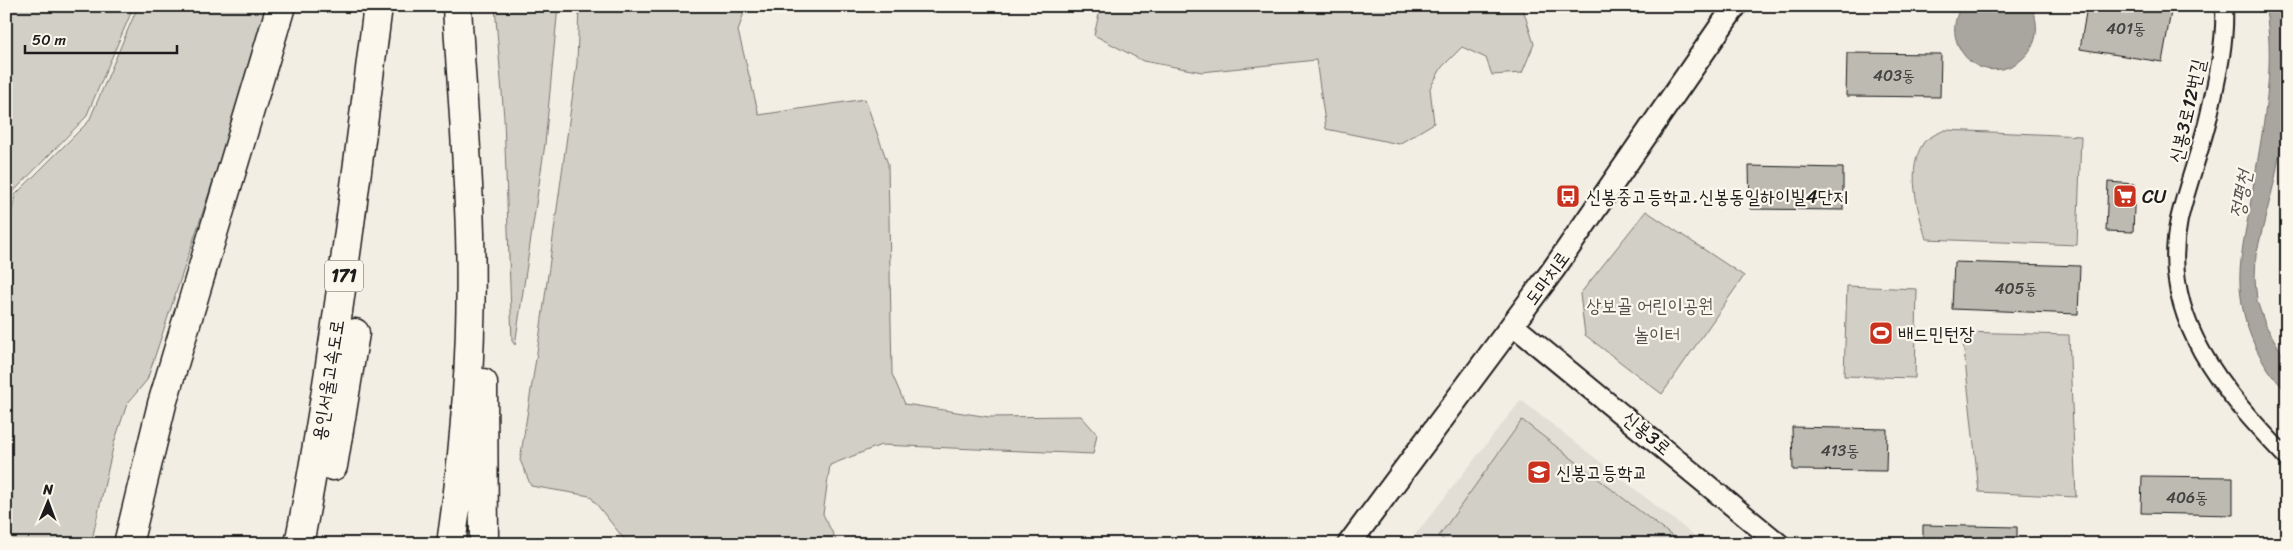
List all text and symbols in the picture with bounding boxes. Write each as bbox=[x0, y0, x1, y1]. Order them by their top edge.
house number: 401동 bbox=[2106, 14, 2146, 43]
scale bar bbox=[25, 22, 178, 54]
text: 50 m bbox=[32, 27, 67, 53]
street label: 신봉3로12번길 bbox=[2159, 56, 2215, 166]
house number: 403동 bbox=[1873, 61, 1915, 90]
water label: 정평천 bbox=[2220, 165, 2263, 221]
place label: 신봉중고등학교.신봉동일하이빌4단지 bbox=[1586, 180, 1848, 213]
place label: CU bbox=[2142, 180, 2167, 213]
bus stop icon: 신봉중고등학교.신봉동일하이빌4단지 bbox=[1555, 183, 1581, 209]
supermarket icon: CU bbox=[2112, 183, 2138, 209]
street label: 도마치로 bbox=[1516, 244, 1578, 312]
road number: 171 bbox=[325, 260, 363, 292]
house number: 405동 bbox=[1995, 274, 2037, 303]
park label: 상보골 어린이공원 bbox=[1586, 289, 1714, 322]
street label: 용인서울고속도로 bbox=[302, 317, 354, 443]
place label: 배드민턴장 bbox=[1898, 317, 1974, 350]
park label: 놀이터 bbox=[1634, 318, 1680, 351]
sports icon: 배드민턴장 bbox=[1868, 320, 1894, 346]
street label: 신봉3로 bbox=[1615, 402, 1679, 464]
house number: 413동 bbox=[1821, 436, 1859, 465]
place label: 신봉고등학교 bbox=[1556, 456, 1648, 489]
school or university icon: 신봉고등학교 bbox=[1526, 459, 1552, 485]
text: N bbox=[42, 477, 54, 502]
north arrow bbox=[22, 478, 72, 528]
house number: 406동 bbox=[2166, 483, 2208, 512]

